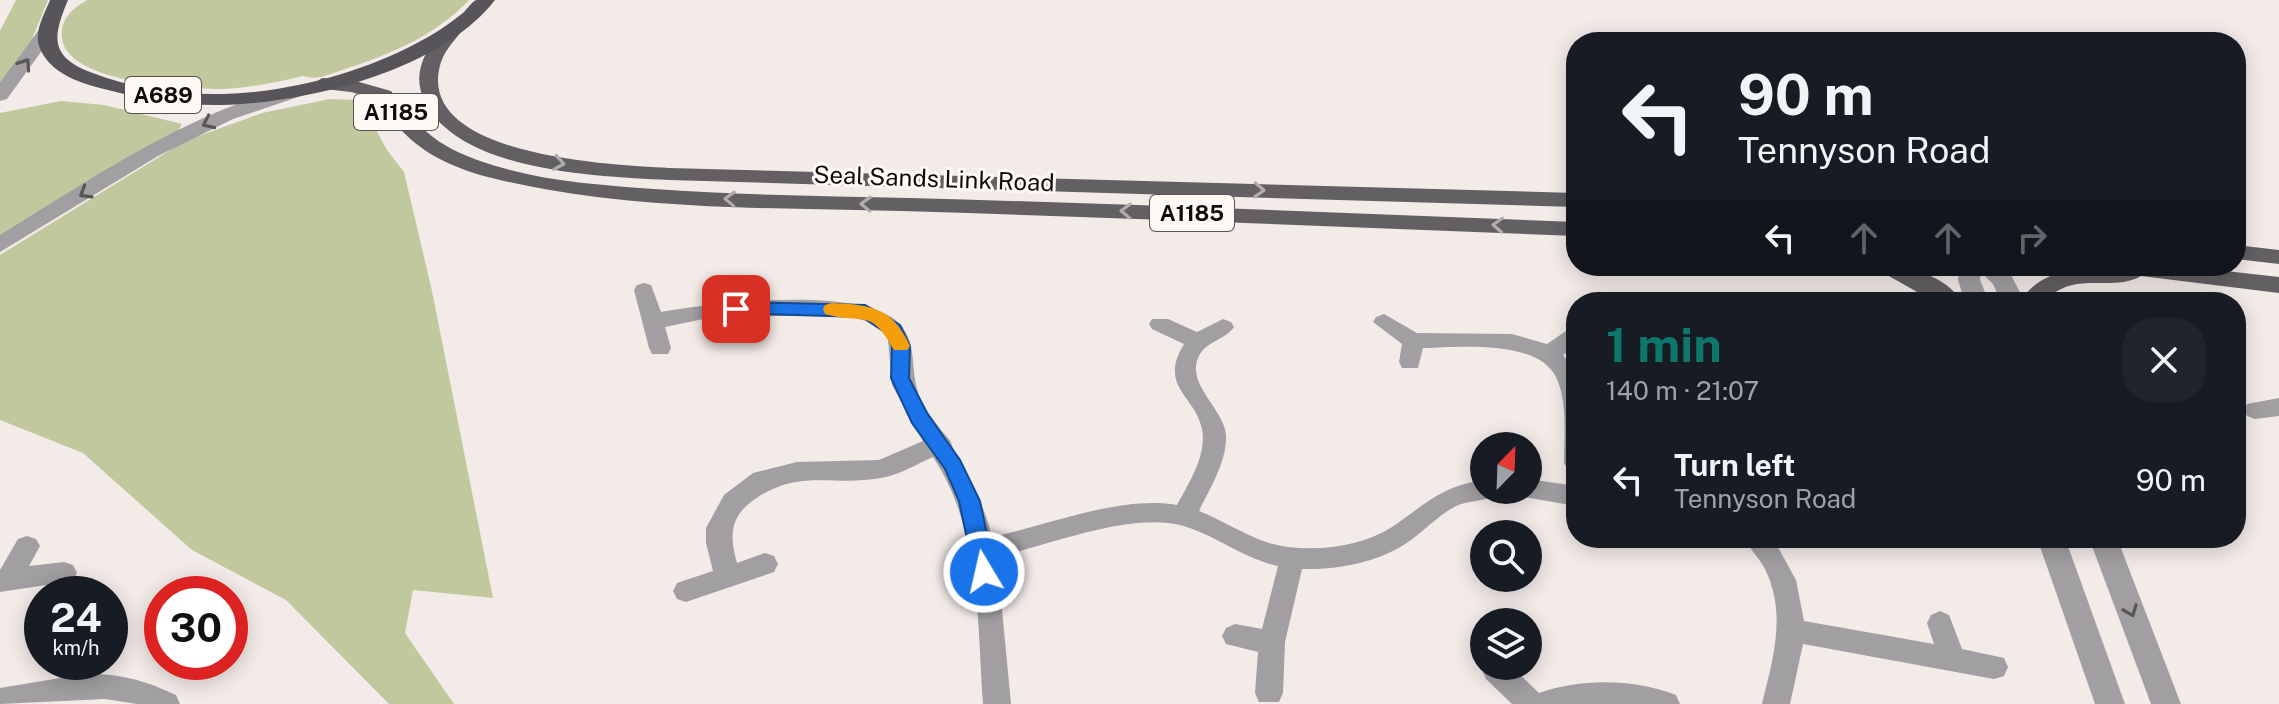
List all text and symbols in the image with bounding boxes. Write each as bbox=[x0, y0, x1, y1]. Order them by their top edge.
one-way arrow bbox=[15, 58, 30, 73]
text: 90 m bbox=[1738, 62, 1874, 128]
icon: left bbox=[1606, 64, 1710, 168]
road number: A689 bbox=[125, 77, 201, 113]
road number: A1185 bbox=[354, 94, 438, 130]
one-way arrow bbox=[201, 113, 216, 129]
text: Tennyson Road bbox=[1738, 129, 1990, 171]
one-way arrow bbox=[552, 154, 566, 171]
street label: Seal Sands Link Road bbox=[813, 160, 1055, 196]
one-way arrow bbox=[1253, 182, 1266, 199]
one-way arrow bbox=[79, 184, 94, 199]
one-way arrow bbox=[723, 191, 736, 208]
one-way arrow bbox=[859, 195, 872, 212]
road number: A1185 bbox=[1150, 195, 1234, 231]
one-way arrow bbox=[1119, 202, 1132, 220]
one-way arrow bbox=[1491, 216, 1504, 233]
icon: left bbox=[1758, 216, 1802, 260]
icon: ahead bbox=[1842, 216, 1886, 260]
icon: ahead bbox=[1926, 216, 1970, 260]
icon: right bbox=[2010, 216, 2054, 260]
pin bbox=[702, 275, 770, 343]
icon: arrive bbox=[714, 287, 758, 331]
text: 1 min bbox=[1606, 316, 1722, 373]
button: close bbox=[2122, 318, 2206, 402]
text: 140 m · 21:07 bbox=[1606, 375, 1759, 406]
north arrow bbox=[1470, 432, 1542, 504]
map controls bbox=[1470, 432, 1542, 680]
text: Turn left bbox=[1674, 447, 1795, 483]
icon: left bbox=[1606, 458, 1650, 502]
text: 90 m bbox=[2136, 462, 2206, 498]
text: Tennyson Road bbox=[1674, 483, 1856, 514]
button: search bbox=[1470, 520, 1542, 592]
position arrow bbox=[942, 530, 1026, 614]
speed limit sign: 30 bbox=[144, 576, 248, 680]
text: 24 bbox=[50, 594, 102, 641]
one-way arrow bbox=[2121, 603, 2138, 617]
button: layers bbox=[1470, 608, 1542, 680]
text: km/h bbox=[52, 636, 100, 660]

